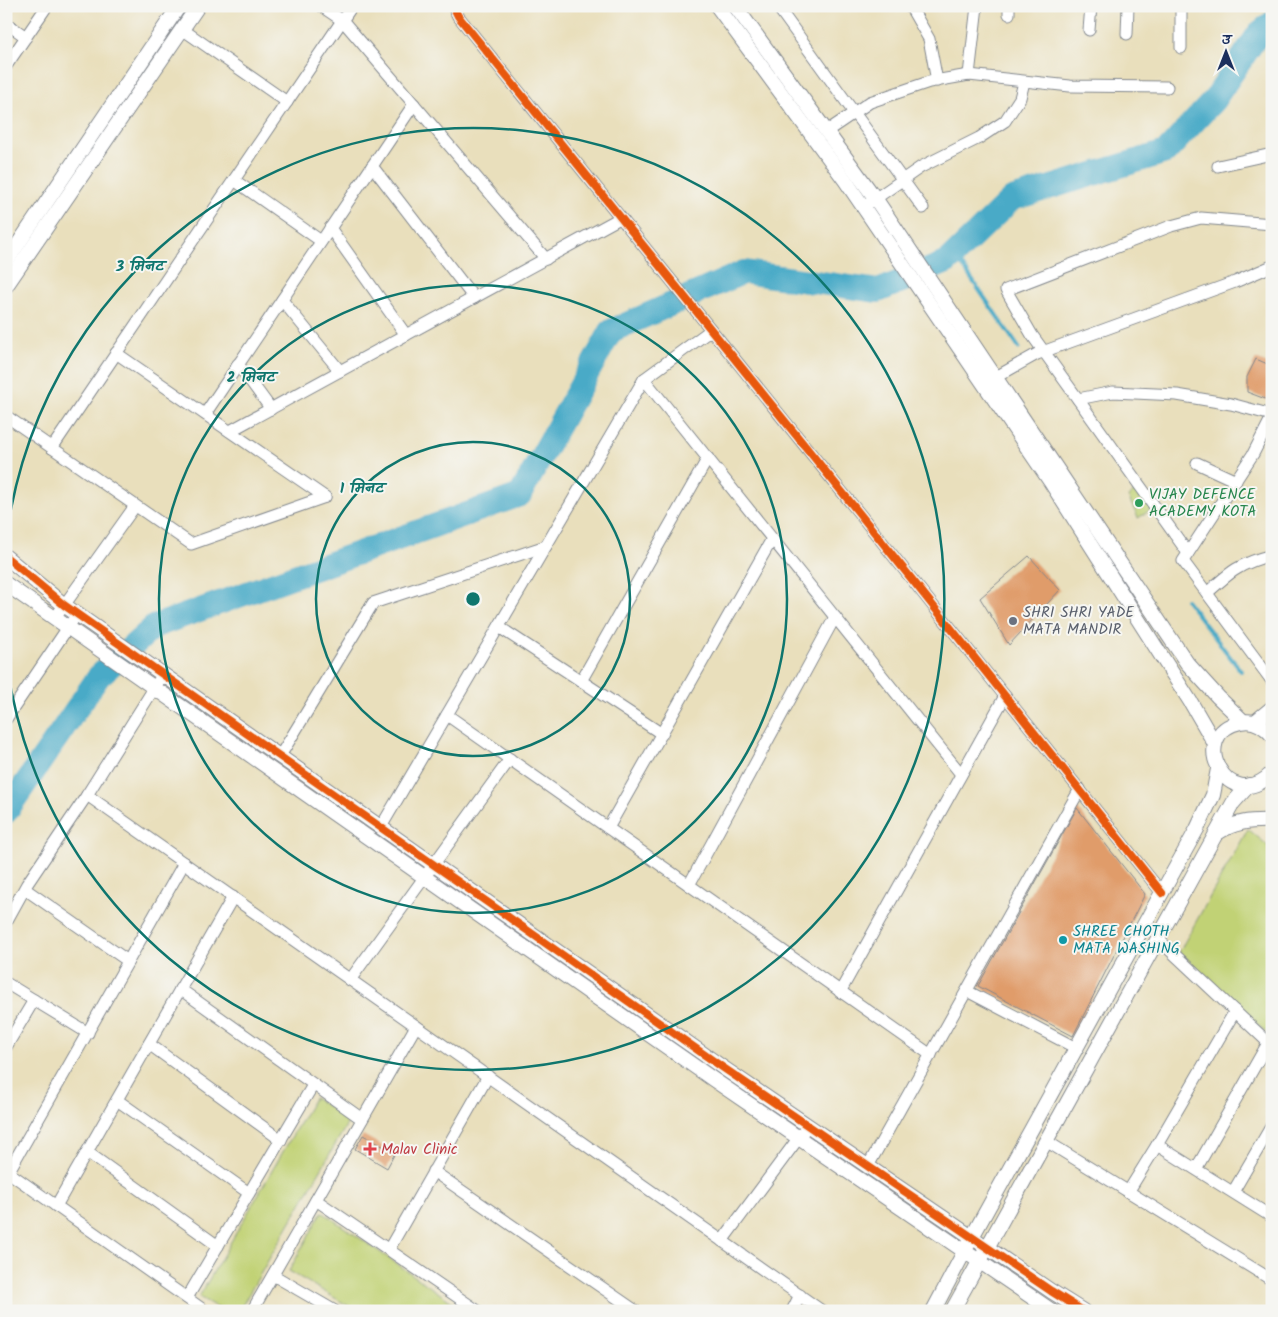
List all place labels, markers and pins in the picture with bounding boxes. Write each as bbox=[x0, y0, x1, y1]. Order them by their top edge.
place label: VIJAY DEFENCE ACADEMY KOTA bbox=[1149, 483, 1257, 524]
marker: VIJAY DEFENCE ACADEMY KOTA bbox=[1133, 497, 1145, 509]
centre of rings bbox=[464, 590, 482, 608]
place label: SHRI SHRI YADE MATA MANDIR bbox=[1023, 601, 1135, 642]
marker: SHRI SHRI YADE MATA MANDIR bbox=[1007, 615, 1019, 627]
place label: SHREE CHOTH MATA WASHING bbox=[1073, 920, 1180, 961]
marker: SHREE CHOTH MATA WASHING bbox=[1057, 934, 1069, 946]
place label: Malav Clinic bbox=[381, 1138, 458, 1162]
marker: Malav Clinic bbox=[363, 1142, 377, 1156]

